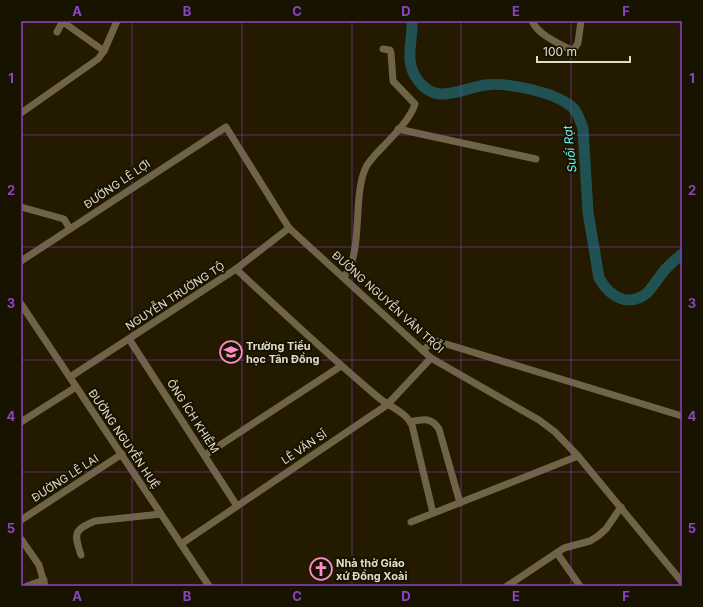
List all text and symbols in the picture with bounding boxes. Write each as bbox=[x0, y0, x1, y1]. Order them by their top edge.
text: A bbox=[72, 3, 82, 19]
text: B bbox=[183, 3, 192, 19]
text: C bbox=[292, 3, 302, 19]
text: D bbox=[401, 3, 411, 19]
text: E bbox=[512, 3, 520, 19]
text: F bbox=[622, 3, 630, 19]
scale bar bbox=[537, 38, 630, 64]
text: 100 m bbox=[543, 44, 577, 59]
text: 1 bbox=[8, 70, 14, 86]
text: 1 bbox=[689, 70, 695, 86]
water label: Suối Rạt bbox=[559, 124, 579, 173]
street label: ĐƯỜNG LÊ LỢI bbox=[81, 157, 153, 211]
text: 2 bbox=[7, 182, 15, 198]
text: 2 bbox=[688, 182, 696, 198]
street label: ĐƯỜNG NGUYỄN VĂN TRỖI bbox=[329, 247, 448, 356]
street label: NGUYỄN TRƯỜNG TỘ bbox=[122, 257, 227, 333]
text: 3 bbox=[7, 295, 15, 311]
text: 3 bbox=[688, 295, 696, 311]
school or university icon: Trường Tiểu học Tân Đồng bbox=[218, 339, 244, 365]
place label: Trường Tiểu học Tân Đồng bbox=[246, 339, 320, 366]
street label: ÔNG ÍCH KHIÊM bbox=[164, 376, 222, 456]
street label: ĐƯỜNG NGUYỄN HUỆ bbox=[85, 385, 164, 491]
text: 4 bbox=[7, 408, 16, 424]
text: 4 bbox=[688, 408, 697, 424]
street label: LÊ VĂN SĨ bbox=[279, 426, 330, 467]
street label: ĐƯỜNG LÊ LAI bbox=[29, 451, 101, 505]
text: 5 bbox=[7, 520, 15, 536]
text: 5 bbox=[688, 520, 696, 536]
church icon: Nhà thờ Giáo xứ Đồng Xoài bbox=[308, 556, 334, 582]
place label: Nhà thờ Giáo xứ Đồng Xoài bbox=[336, 556, 407, 583]
text: A bbox=[72, 588, 82, 604]
text: B bbox=[183, 588, 192, 604]
text: C bbox=[292, 588, 302, 604]
text: D bbox=[401, 588, 411, 604]
text: E bbox=[512, 588, 520, 604]
text: F bbox=[622, 588, 630, 604]

